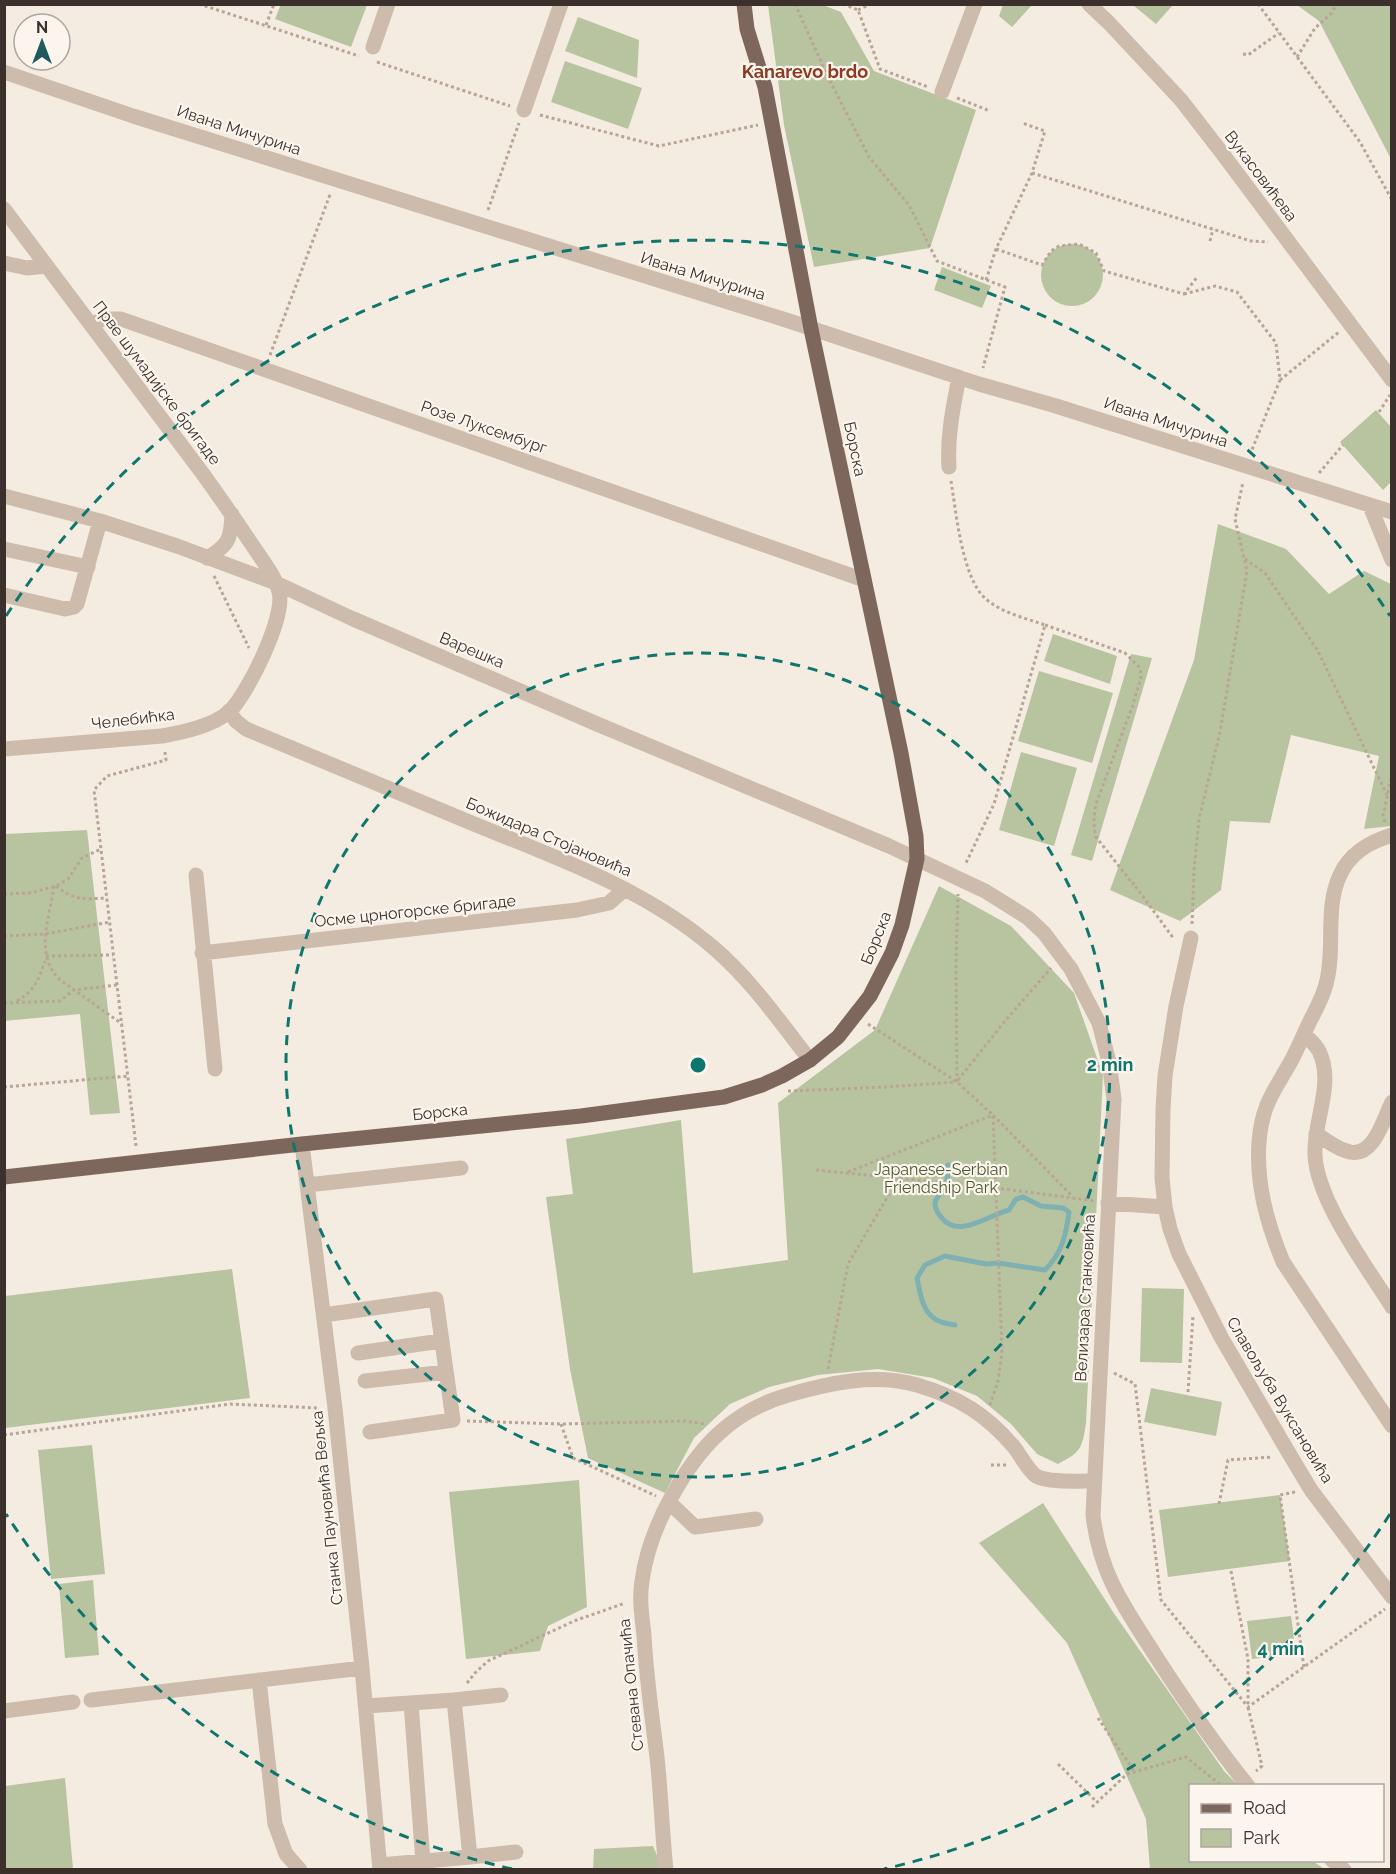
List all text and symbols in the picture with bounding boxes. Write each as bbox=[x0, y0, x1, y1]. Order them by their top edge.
north arrow bbox=[12, 12, 72, 72]
text: N bbox=[36, 18, 48, 37]
district label: Kanarevo brdo bbox=[742, 61, 868, 82]
street label: Ивана Мичурина bbox=[174, 101, 304, 159]
street label: Вукасовићева bbox=[1221, 127, 1301, 225]
street label: Ивана Мичурина bbox=[638, 248, 768, 304]
street label: Прве шумадијске бригаде bbox=[89, 297, 225, 469]
street label: Ивана Мичурина bbox=[1101, 393, 1231, 451]
street label: Розе Луксембург bbox=[418, 396, 550, 458]
street label: Борска bbox=[840, 420, 870, 478]
street label: Варешка bbox=[437, 628, 507, 672]
street label: Челебићка bbox=[90, 704, 176, 734]
street label: Божидара Стојановића bbox=[463, 793, 635, 881]
street label: Осме црногорске бригаде bbox=[313, 891, 517, 931]
street label: Борска bbox=[857, 909, 895, 967]
text: 2 min bbox=[1087, 1054, 1133, 1075]
centre of rings bbox=[688, 1055, 708, 1075]
street label: Борска bbox=[411, 1100, 469, 1124]
park label: Japanese-Serbian Friendship Park bbox=[874, 1160, 1008, 1197]
street label: Велизара Станковића bbox=[1071, 1214, 1099, 1382]
street label: Славољуба Вуксановића bbox=[1223, 1313, 1337, 1487]
street label: Станка Пауновића Вељка bbox=[307, 1410, 347, 1606]
street label: Стевана Опачића bbox=[615, 1618, 647, 1752]
text: 4 min bbox=[1258, 1638, 1304, 1659]
legend bbox=[1189, 1784, 1384, 1862]
text: Road bbox=[1243, 1797, 1286, 1818]
text: Park bbox=[1243, 1827, 1280, 1848]

